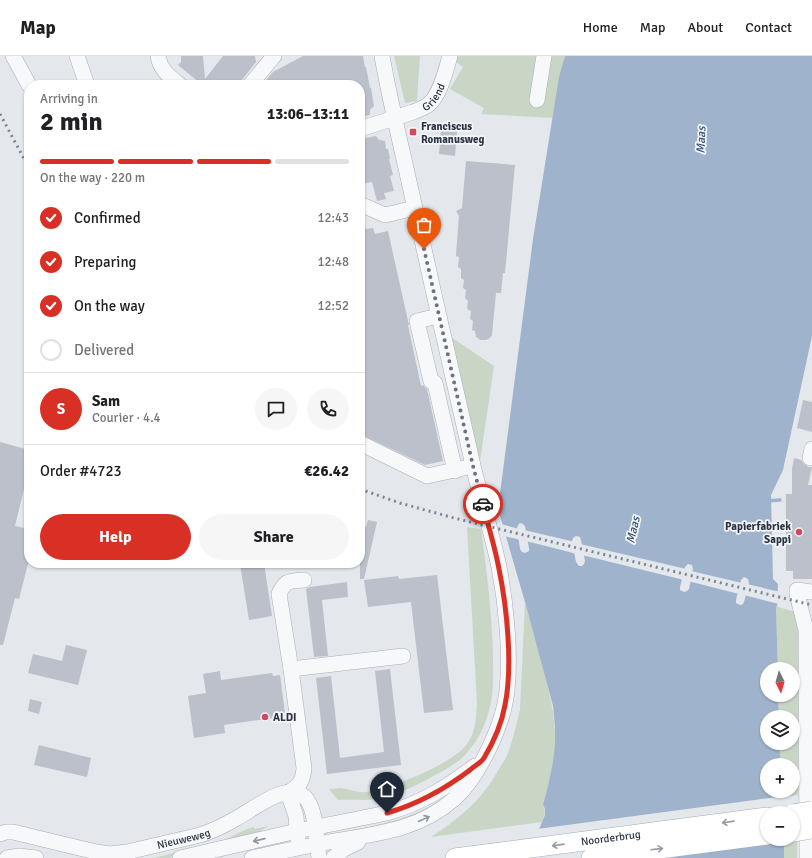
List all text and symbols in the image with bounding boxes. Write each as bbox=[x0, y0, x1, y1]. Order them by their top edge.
text: Map bbox=[20, 16, 56, 40]
text: Home bbox=[583, 19, 618, 36]
text: Map bbox=[640, 19, 665, 36]
text: About bbox=[687, 19, 723, 36]
text: Contact bbox=[745, 19, 792, 36]
street label: Griend bbox=[420, 81, 448, 114]
text: Arriving in bbox=[40, 91, 98, 107]
text: 13:06–13:11 bbox=[267, 105, 349, 123]
text: 2 min bbox=[40, 106, 103, 138]
place label: Franciscus Romanusweg bbox=[421, 120, 484, 146]
water label: Maas bbox=[694, 124, 710, 154]
marker: Franciscus Romanusweg bbox=[408, 127, 418, 137]
text: On the way · 220 m bbox=[40, 170, 145, 186]
icon: check bbox=[40, 207, 62, 229]
pin bbox=[407, 208, 441, 249]
text: Confirmed bbox=[74, 209, 141, 227]
text: 12:43 bbox=[317, 210, 349, 226]
icon: bag bbox=[413, 214, 435, 236]
icon: check bbox=[40, 251, 62, 273]
text: Preparing bbox=[74, 253, 137, 271]
text: 12:48 bbox=[317, 254, 349, 270]
icon: check bbox=[40, 295, 62, 317]
text: On the way bbox=[74, 297, 145, 315]
text: 12:52 bbox=[317, 298, 349, 314]
text: Delivered bbox=[74, 341, 134, 359]
button: chat bbox=[255, 388, 297, 430]
button: phone bbox=[307, 388, 349, 430]
text: Sam bbox=[92, 392, 120, 410]
text: S bbox=[57, 400, 65, 418]
text: Courier · 4.4 bbox=[92, 410, 161, 426]
text: Order #4723 bbox=[40, 462, 122, 480]
text: €26.42 bbox=[304, 462, 349, 480]
courier bbox=[463, 484, 503, 524]
icon: car bbox=[472, 493, 494, 515]
button: Help bbox=[40, 514, 191, 560]
button: Share bbox=[199, 514, 349, 560]
water label: Maas bbox=[623, 514, 644, 545]
place label: Papierfabriek Sappi bbox=[725, 520, 791, 546]
marker: Papierfabriek Sappi bbox=[794, 527, 804, 537]
north arrow bbox=[760, 662, 800, 702]
map controls bbox=[760, 662, 800, 846]
button: layers bbox=[760, 710, 800, 750]
place label: ALDI bbox=[273, 711, 297, 724]
marker: ALDI bbox=[260, 712, 270, 722]
button: + bbox=[760, 758, 800, 798]
pin bbox=[370, 772, 404, 813]
icon: home bbox=[376, 778, 398, 800]
button: − bbox=[760, 806, 800, 846]
one-way arrow bbox=[417, 815, 429, 822]
one-way arrow bbox=[722, 818, 735, 826]
street label: Nieuweweg bbox=[156, 826, 212, 852]
street label: Noorderbrug bbox=[580, 828, 642, 848]
one-way arrow bbox=[253, 836, 266, 844]
one-way arrow bbox=[552, 841, 565, 849]
one-way arrow bbox=[650, 845, 663, 853]

